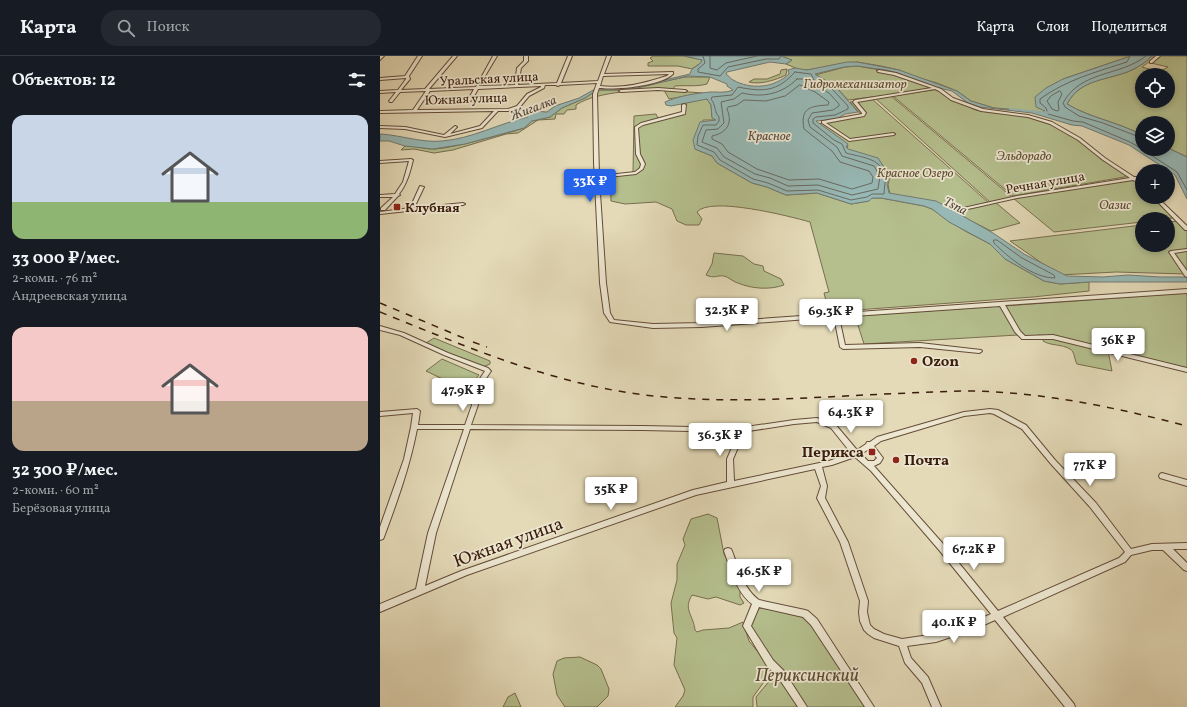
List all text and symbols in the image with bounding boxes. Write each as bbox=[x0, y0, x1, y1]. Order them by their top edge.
search box bbox=[101, 10, 381, 46]
text: Карта bbox=[20, 15, 77, 41]
icon: search bbox=[115, 17, 137, 39]
text: Поиск bbox=[147, 17, 190, 38]
text: Карта bbox=[976, 18, 1014, 37]
text: Слои bbox=[1036, 18, 1069, 37]
text: Поделиться bbox=[1091, 18, 1167, 37]
street label: Уральская улица bbox=[439, 68, 539, 92]
map controls bbox=[1135, 68, 1175, 252]
button: locate bbox=[1135, 68, 1175, 108]
text: Объектов: 12 bbox=[12, 69, 116, 92]
icon: filters bbox=[346, 69, 368, 91]
park label: Гидромеханизатор bbox=[803, 76, 907, 94]
street label: Южная улица bbox=[424, 90, 508, 110]
water label: Жигалка bbox=[507, 92, 559, 126]
button: layers bbox=[1135, 116, 1175, 156]
water label: Красное bbox=[748, 128, 791, 146]
icon: home bbox=[154, 141, 226, 213]
park label: Эльдорадо bbox=[996, 148, 1052, 166]
button: + bbox=[1135, 164, 1175, 204]
park label: Красное Озеро bbox=[877, 165, 953, 183]
street label: Речная улица bbox=[1004, 168, 1086, 200]
pin: 33K ₽ bbox=[562, 169, 618, 203]
text: 33K ₽ bbox=[573, 173, 607, 191]
water label: Tsna bbox=[940, 193, 970, 220]
park label: Оазис bbox=[1099, 197, 1131, 215]
place label: Клубная bbox=[405, 200, 460, 218]
marker: Клубная bbox=[392, 202, 402, 212]
button: − bbox=[1135, 212, 1175, 252]
text: 33 000 ₽/мес. bbox=[12, 247, 120, 270]
text: 2-комн. · 76 m² bbox=[12, 270, 97, 288]
text: Андреевская улица bbox=[12, 288, 127, 306]
pin: 32.3K ₽ bbox=[690, 298, 764, 332]
pin: 69.3K ₽ bbox=[794, 299, 868, 333]
text: 32.3K ₽ bbox=[705, 302, 749, 320]
text: 69.3K ₽ bbox=[808, 303, 854, 321]
pin: 36K ₽ bbox=[1090, 328, 1146, 362]
text: 36K ₽ bbox=[1101, 332, 1135, 350]
place label: Ozon bbox=[922, 352, 959, 373]
icon: home bbox=[154, 353, 226, 425]
marker: Ozon bbox=[909, 356, 919, 366]
pin: 47.9K ₽ bbox=[426, 378, 500, 412]
text: 47.9K ₽ bbox=[441, 382, 485, 400]
pin: 64.3K ₽ bbox=[814, 400, 888, 434]
text: 64.3K ₽ bbox=[828, 404, 874, 422]
pin: 36.3K ₽ bbox=[683, 423, 757, 457]
text: 36.3K ₽ bbox=[698, 427, 742, 445]
place label: Перикса bbox=[802, 443, 864, 464]
marker: Перикса bbox=[867, 447, 877, 457]
place label: Почта bbox=[904, 451, 949, 472]
pin: 77K ₽ bbox=[1062, 453, 1118, 487]
marker: Почта bbox=[891, 455, 901, 465]
text: 77K ₽ bbox=[1073, 457, 1107, 475]
text: 32 300 ₽/мес. bbox=[12, 459, 118, 482]
pin: 35K ₽ bbox=[583, 477, 639, 511]
text: 35K ₽ bbox=[594, 481, 628, 499]
text: 2-комн. · 60 m² bbox=[12, 482, 99, 500]
text: Берёзовая улица bbox=[12, 500, 111, 518]
street label: Южная улица bbox=[450, 512, 567, 575]
pin: 67.2K ₽ bbox=[937, 537, 1011, 571]
text: 67.2K ₽ bbox=[952, 541, 996, 559]
pin: 46.5K ₽ bbox=[722, 559, 796, 593]
text: 46.5K ₽ bbox=[736, 563, 782, 581]
pin: 40.1K ₽ bbox=[917, 610, 991, 644]
text: 40.1K ₽ bbox=[931, 614, 977, 632]
park label: Периксинский bbox=[755, 664, 859, 689]

